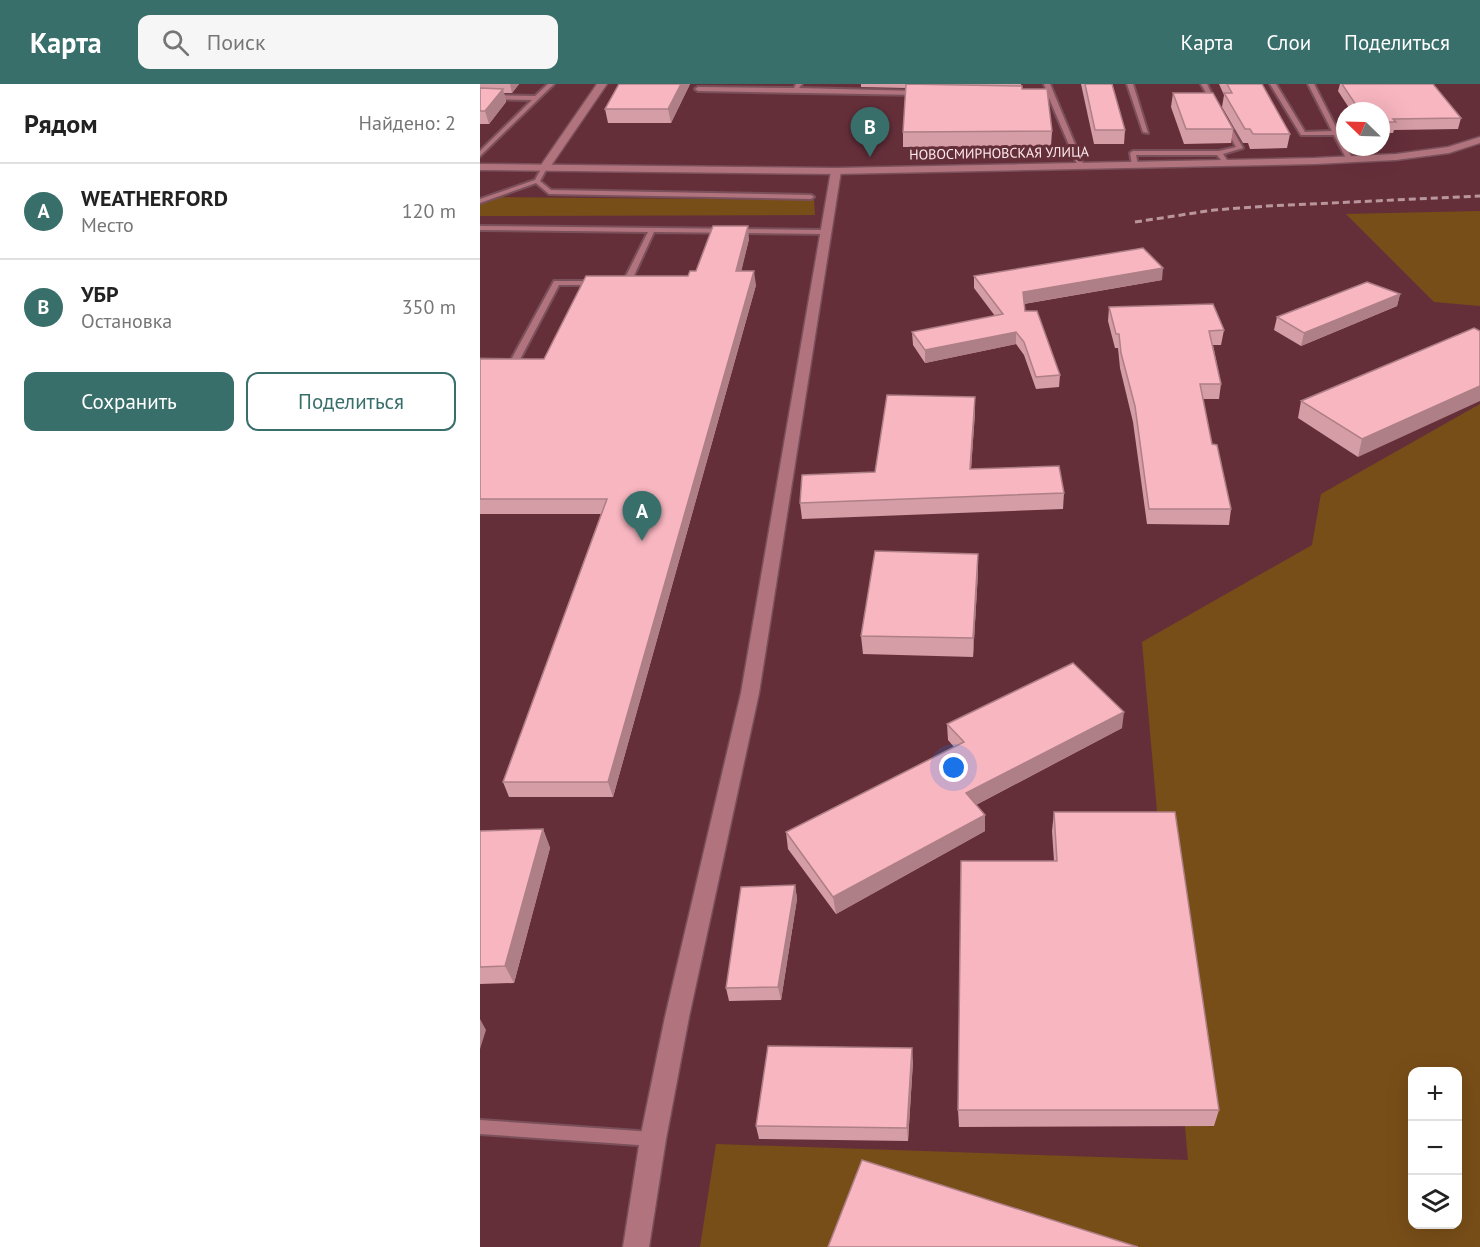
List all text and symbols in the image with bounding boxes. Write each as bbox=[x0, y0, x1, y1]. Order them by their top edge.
search box bbox=[138, 15, 558, 69]
text: Карта bbox=[30, 24, 102, 61]
icon: search bbox=[159, 26, 192, 59]
text: Поиск bbox=[207, 28, 266, 56]
text: Карта bbox=[1180, 29, 1233, 56]
text: Слои bbox=[1266, 29, 1311, 56]
text: Поделиться bbox=[1344, 29, 1450, 56]
north arrow bbox=[1336, 102, 1390, 156]
text: Рядом bbox=[24, 107, 98, 140]
pin: B bbox=[850, 107, 890, 157]
text: Найдено: 2 bbox=[359, 110, 456, 136]
street label: НОВОСМИРНОВСКАЯ УЛИЦА bbox=[909, 142, 1090, 164]
text: WEATHERFORD bbox=[81, 184, 228, 212]
text: A bbox=[37, 198, 50, 224]
text: 120 m bbox=[402, 198, 456, 224]
text: Место bbox=[81, 212, 134, 238]
text: УБР bbox=[81, 280, 119, 308]
text: B bbox=[38, 294, 49, 320]
text: 350 m bbox=[402, 294, 456, 320]
text: Остановка bbox=[81, 308, 172, 334]
button: Сохранить bbox=[24, 372, 234, 431]
button: Поделиться bbox=[246, 372, 456, 431]
pin: A bbox=[622, 492, 662, 541]
your location bbox=[939, 753, 968, 782]
map controls bbox=[1408, 1067, 1462, 1229]
button: + bbox=[1408, 1067, 1462, 1121]
button: − bbox=[1408, 1121, 1462, 1175]
button: layers bbox=[1408, 1175, 1462, 1229]

